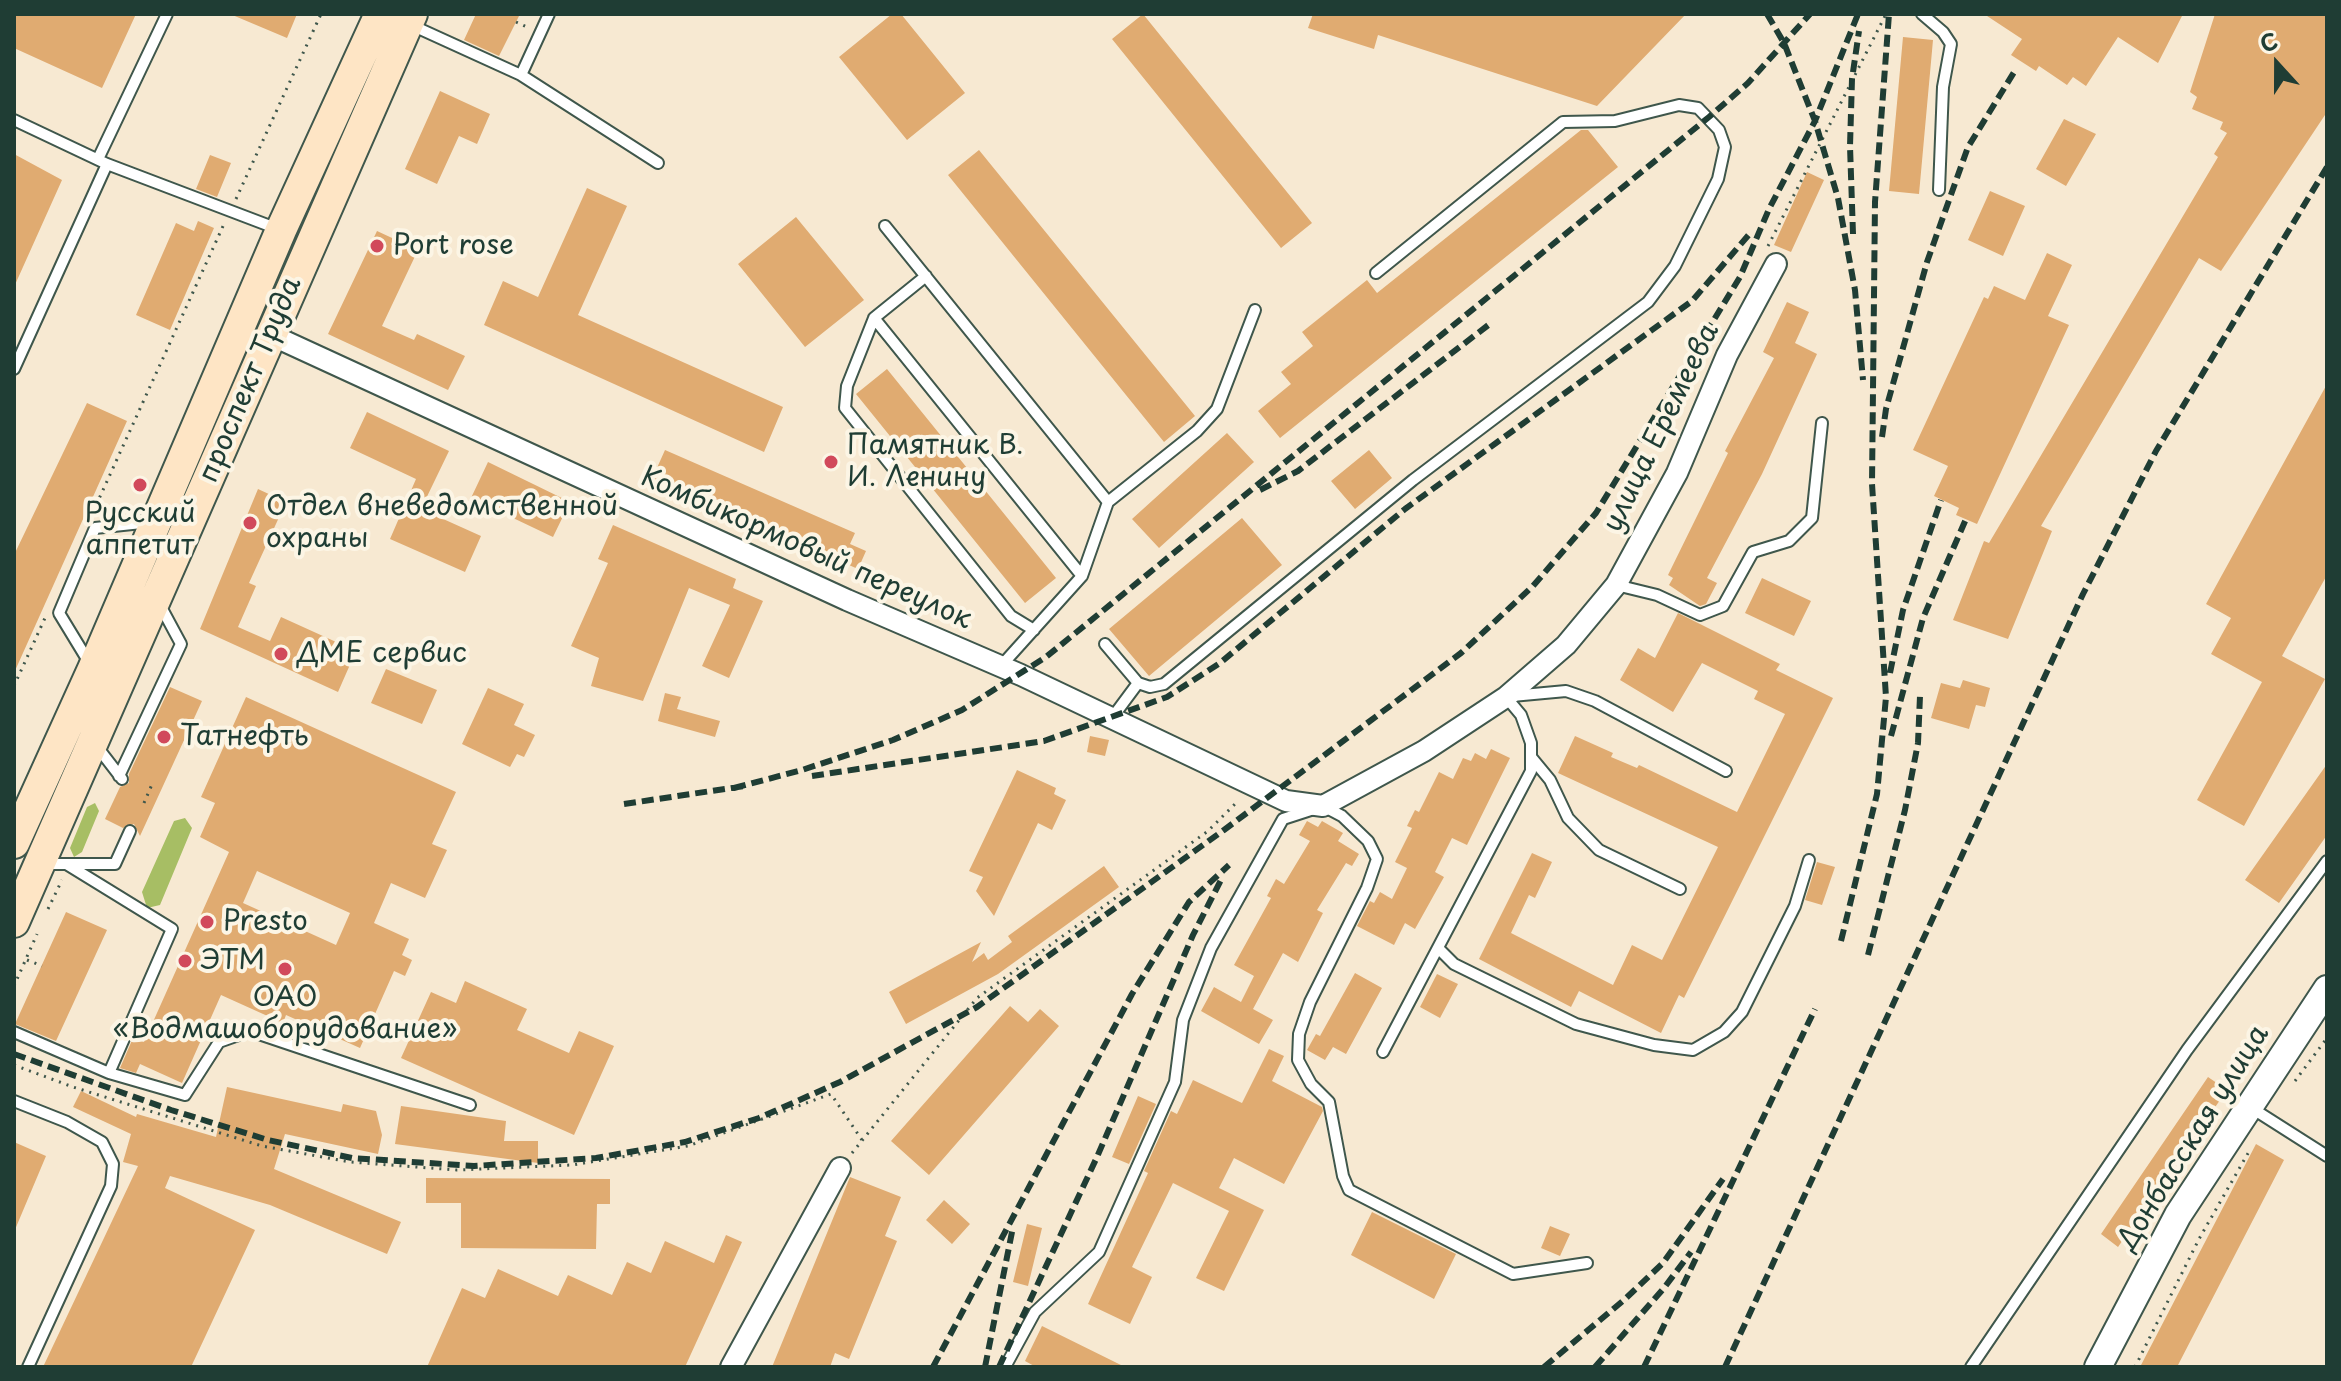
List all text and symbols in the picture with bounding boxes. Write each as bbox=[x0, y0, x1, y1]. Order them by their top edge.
text: С bbox=[2255, 23, 2282, 59]
north arrow bbox=[2237, 24, 2317, 104]
place label: Port rose bbox=[393, 229, 514, 263]
marker: Port rose bbox=[368, 237, 386, 255]
street label: проспект Труда bbox=[193, 272, 309, 488]
street label: улица Еремеева bbox=[1597, 318, 1727, 538]
place label: Памятник В. И. Ленину bbox=[847, 429, 1024, 495]
marker: Памятник В. И. Ленину bbox=[822, 453, 840, 471]
street label: Комбикормовый переулок bbox=[635, 461, 977, 637]
marker: Русский аппетит bbox=[131, 476, 149, 494]
place label: Отдел вневедомственной охраны bbox=[266, 490, 618, 556]
place label: Русский аппетит bbox=[84, 497, 196, 563]
marker: Отдел вневедомственной охраны bbox=[241, 514, 259, 532]
place label: ДМЕ сервис bbox=[297, 637, 467, 671]
marker: ДМЕ сервис bbox=[272, 645, 290, 663]
place label: Татнефть bbox=[180, 720, 308, 754]
marker: Татнефть bbox=[155, 728, 173, 746]
place label: Presto bbox=[223, 905, 308, 939]
marker: Presto bbox=[198, 913, 216, 931]
place label: ЭТМ bbox=[201, 944, 265, 978]
marker: ЭТМ bbox=[176, 952, 194, 970]
marker: ОАО «Водмашоборудование» bbox=[276, 960, 294, 978]
place label: ОАО «Водмашоборудование» bbox=[113, 981, 457, 1047]
street label: Донбасская улица bbox=[2111, 1019, 2277, 1257]

